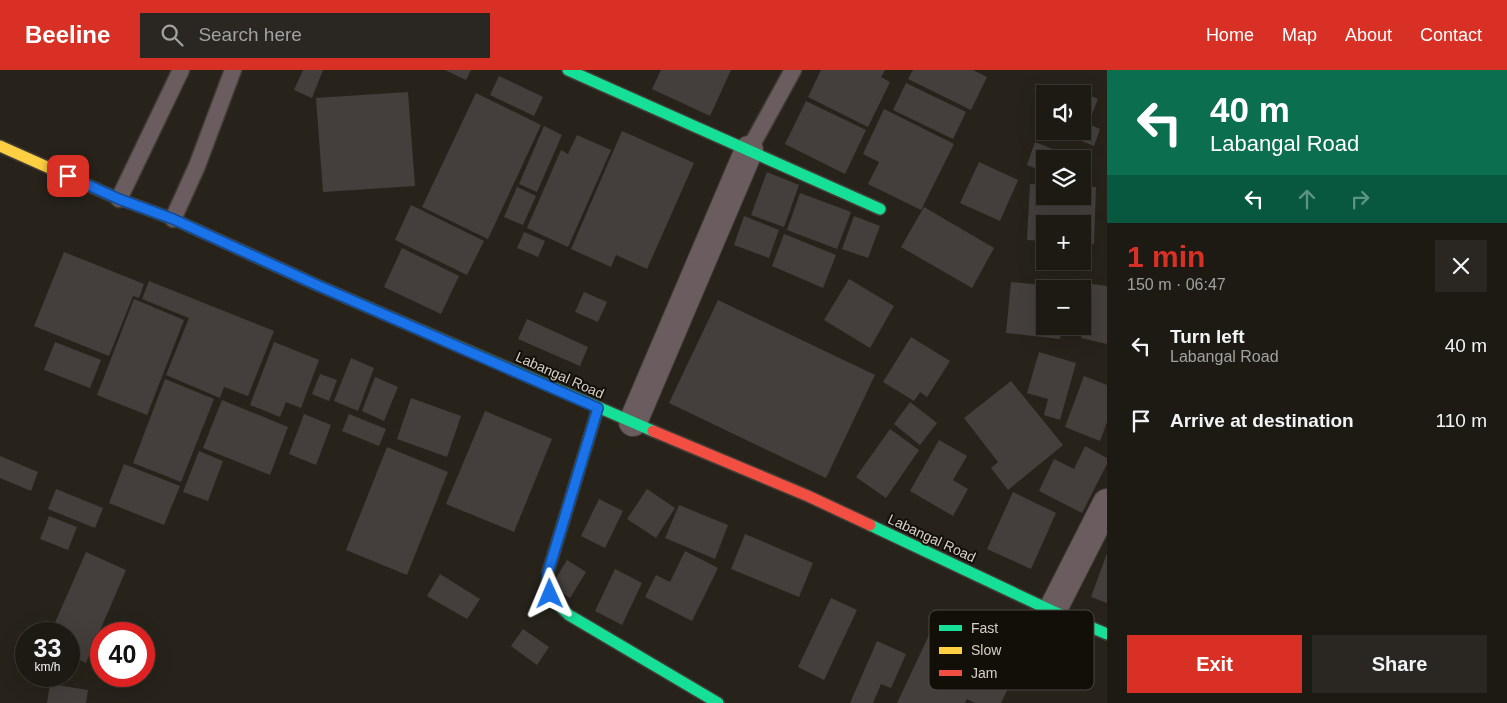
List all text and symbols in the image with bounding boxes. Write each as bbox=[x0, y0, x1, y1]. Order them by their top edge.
search box bbox=[140, 13, 490, 58]
text: Beeline bbox=[25, 21, 110, 48]
icon: search bbox=[158, 21, 186, 49]
text: Search here bbox=[198, 24, 302, 45]
text: Home bbox=[1206, 25, 1254, 45]
text: Map bbox=[1282, 25, 1317, 45]
text: About bbox=[1345, 25, 1392, 45]
text: Contact bbox=[1420, 25, 1482, 45]
map controls bbox=[1036, 85, 1091, 335]
button: sound bbox=[1036, 85, 1091, 140]
icon: left bbox=[1127, 90, 1192, 155]
text: 40 m bbox=[1210, 90, 1290, 129]
text: Labangal Road bbox=[1210, 131, 1359, 156]
button: layers bbox=[1036, 150, 1091, 205]
pin bbox=[47, 155, 89, 197]
icon: arrive bbox=[54, 162, 82, 190]
icon: left bbox=[1240, 185, 1268, 213]
icon: ahead bbox=[1293, 185, 1321, 213]
icon: right bbox=[1346, 185, 1374, 213]
button: + bbox=[1036, 215, 1091, 270]
text: 1 min bbox=[1127, 240, 1205, 273]
button: close bbox=[1435, 240, 1487, 292]
text: 150 m · 06:47 bbox=[1127, 276, 1226, 293]
button: − bbox=[1036, 280, 1091, 335]
text: Turn left bbox=[1170, 326, 1245, 347]
icon: left bbox=[1127, 332, 1155, 360]
text: 40 m bbox=[1445, 335, 1487, 356]
street label: Labangal Road bbox=[513, 348, 607, 402]
text: Labangal Road bbox=[1170, 348, 1279, 365]
icon: arrive bbox=[1127, 407, 1155, 435]
text: Arrive at destination bbox=[1170, 410, 1354, 431]
text: 110 m bbox=[1436, 410, 1487, 431]
street label: Labangal Road bbox=[886, 511, 978, 565]
position arrow bbox=[523, 567, 575, 619]
legend bbox=[929, 610, 1094, 690]
text: Fast bbox=[971, 620, 998, 636]
speed limit sign: 40 bbox=[90, 622, 155, 687]
text: 33 bbox=[34, 634, 61, 662]
button: Exit bbox=[1127, 635, 1302, 693]
button: Share bbox=[1312, 635, 1487, 693]
text: Slow bbox=[971, 642, 1002, 658]
text: km/h bbox=[34, 660, 61, 674]
text: Jam bbox=[971, 665, 997, 681]

